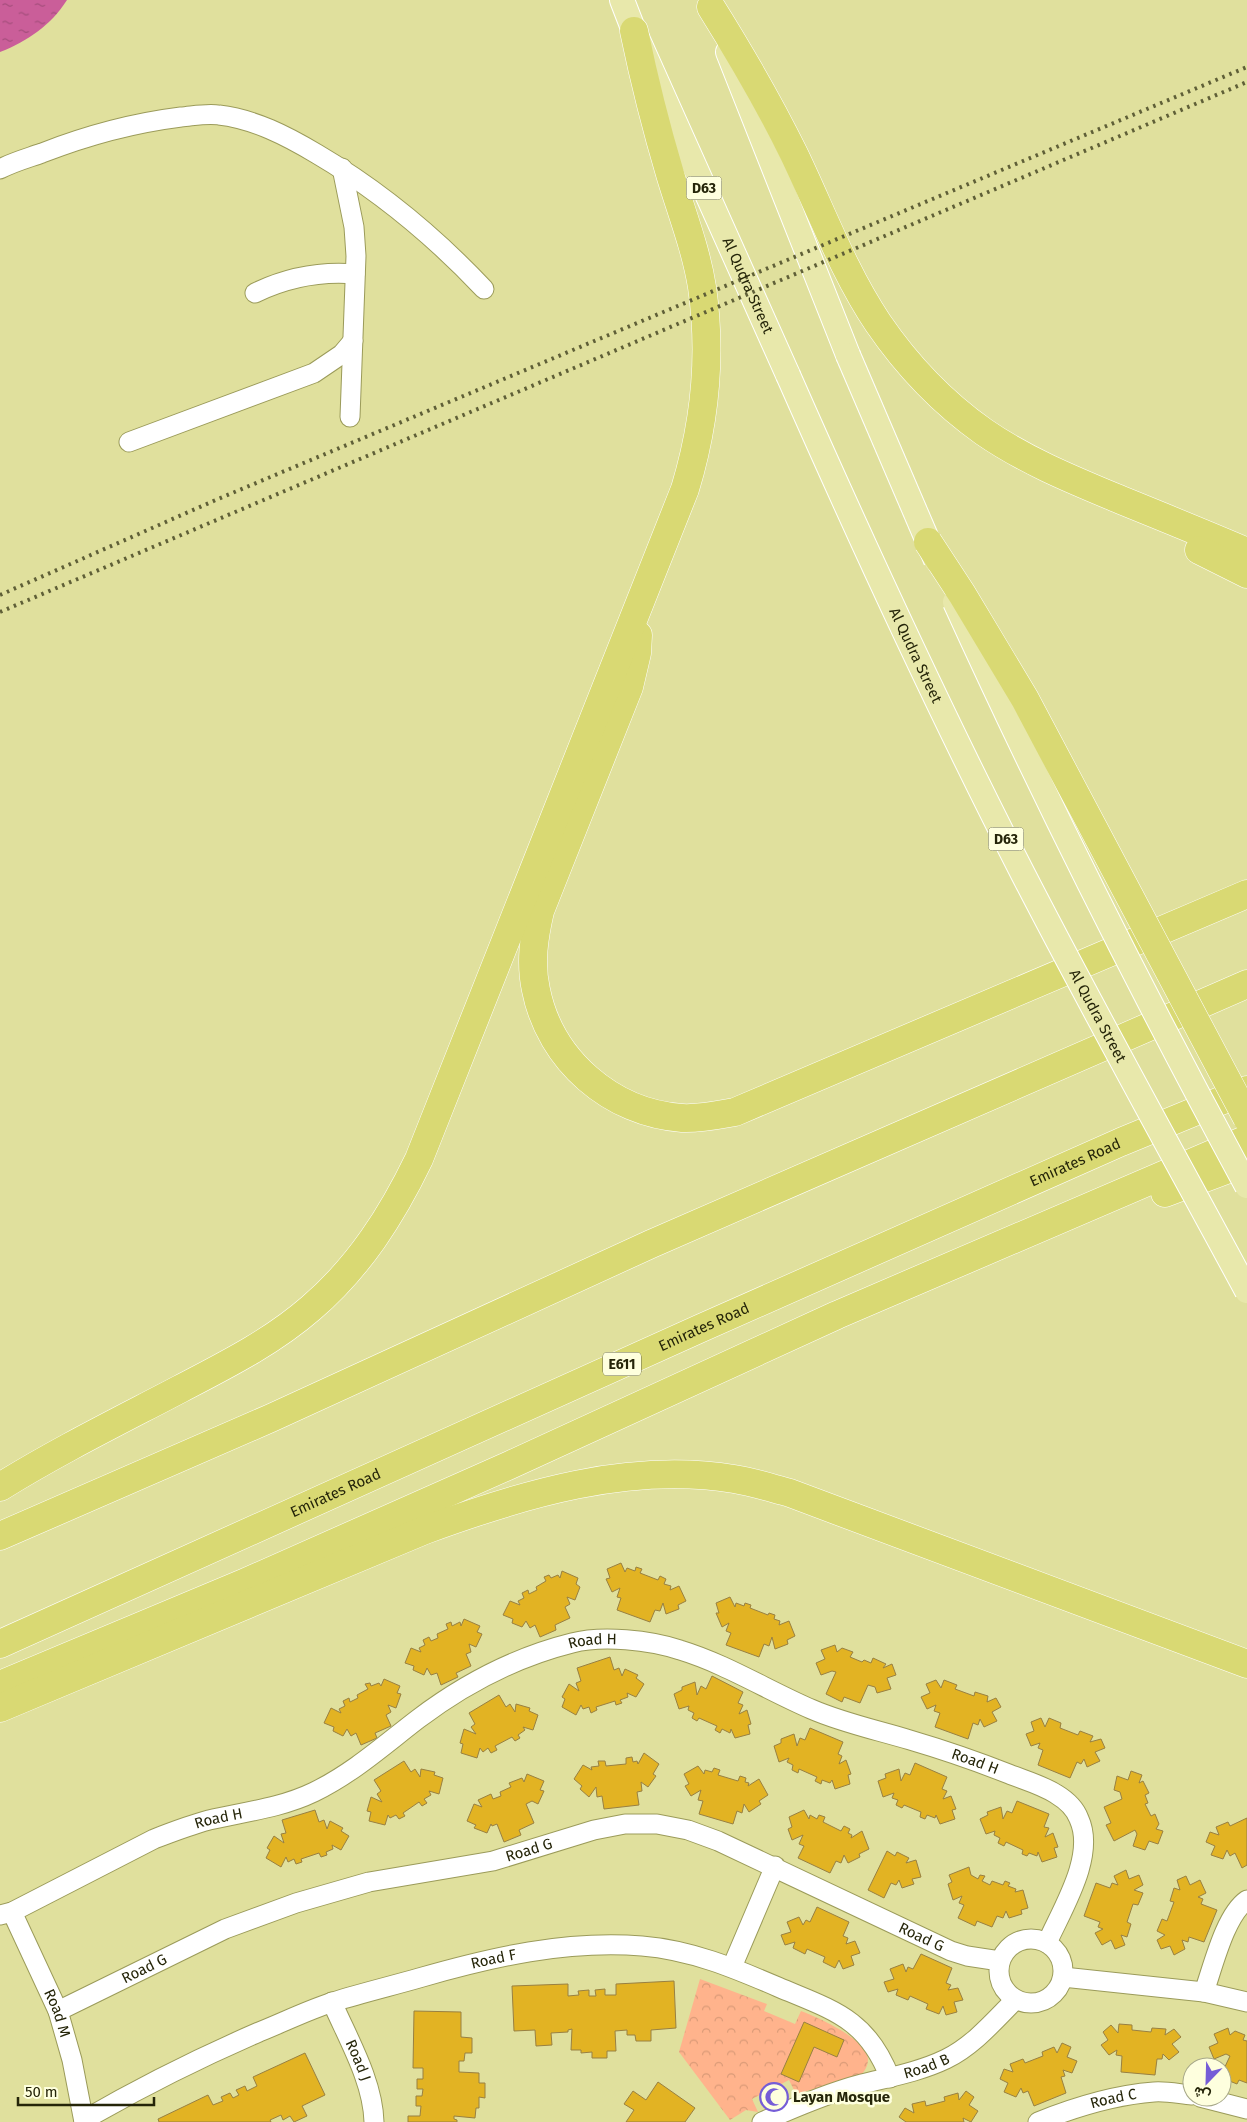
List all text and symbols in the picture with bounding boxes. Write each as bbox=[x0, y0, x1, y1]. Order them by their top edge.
road number: D63 bbox=[686, 177, 722, 200]
street label: Al Qudra Street bbox=[719, 235, 777, 337]
street label: Al Qudra Street bbox=[885, 605, 946, 706]
road number: D63 bbox=[988, 828, 1024, 851]
street label: Al Qudra Street bbox=[1065, 966, 1130, 1066]
street label: Emirates Road bbox=[1027, 1134, 1123, 1190]
street label: Emirates Road bbox=[656, 1299, 752, 1355]
road number: E611 bbox=[603, 1352, 641, 1376]
street label: Emirates Road bbox=[287, 1465, 384, 1521]
street label: Road H bbox=[566, 1630, 617, 1653]
street label: Road H bbox=[949, 1745, 1001, 1778]
street label: Road H bbox=[192, 1804, 244, 1833]
street label: Road G bbox=[503, 1834, 555, 1866]
street label: Road G bbox=[896, 1919, 947, 1955]
street label: Road F bbox=[469, 1945, 518, 1973]
street label: Road G bbox=[119, 1950, 170, 1987]
street label: Road M bbox=[40, 1986, 74, 2039]
street label: Road J bbox=[342, 2037, 375, 2083]
street label: Road B bbox=[901, 2050, 953, 2083]
north arrow bbox=[1182, 2057, 1232, 2107]
scale bar bbox=[18, 2074, 154, 2106]
mosque icon: Layan Mosque bbox=[759, 2082, 789, 2112]
text: ش bbox=[1191, 2082, 1213, 2105]
text: 50 m bbox=[25, 2083, 58, 2101]
street label: Road C bbox=[1088, 2085, 1138, 2112]
place label: Layan Mosque bbox=[793, 2088, 890, 2106]

